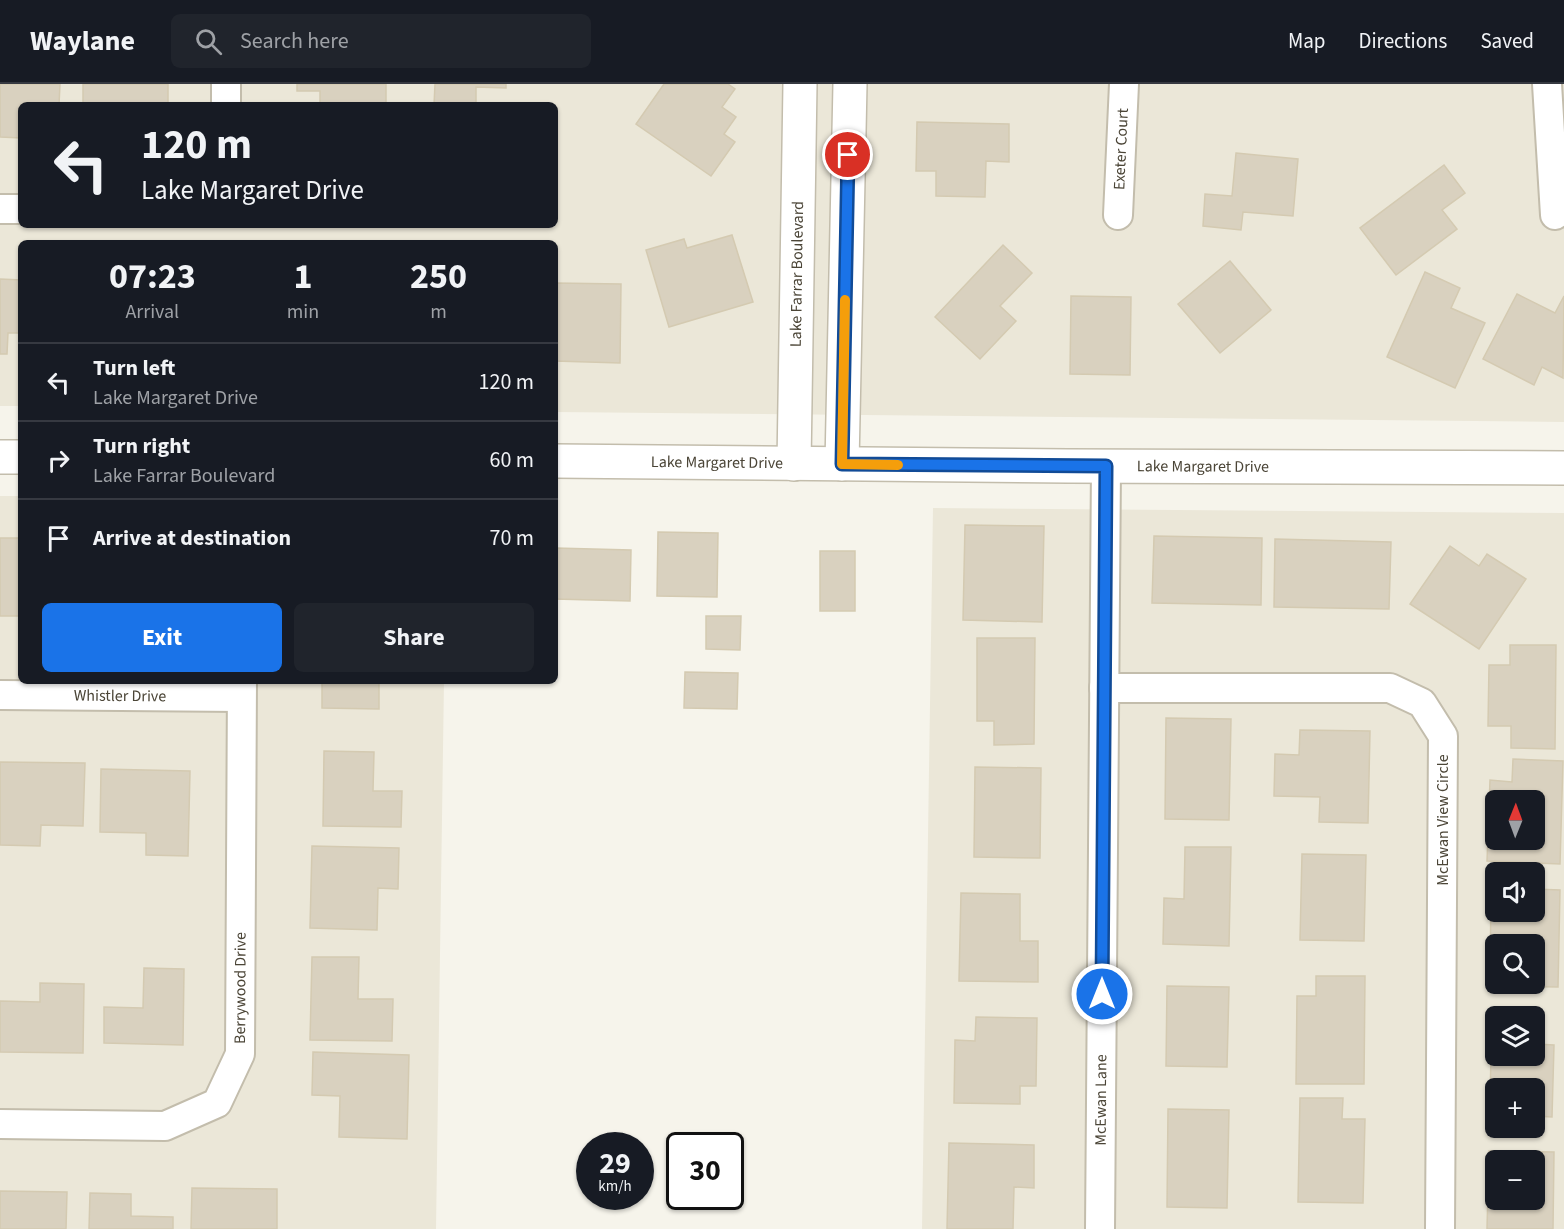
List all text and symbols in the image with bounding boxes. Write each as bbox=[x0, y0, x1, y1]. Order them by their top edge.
search box bbox=[171, 14, 591, 68]
text: Waylane bbox=[30, 21, 135, 61]
icon: search bbox=[192, 25, 225, 58]
text: Search here bbox=[240, 25, 349, 57]
text: Map bbox=[1288, 26, 1326, 56]
text: Directions bbox=[1359, 26, 1447, 56]
text: Saved bbox=[1480, 26, 1534, 56]
street label: Exeter Court bbox=[1108, 107, 1134, 191]
text: 120 m bbox=[141, 115, 252, 175]
icon: left bbox=[42, 126, 120, 204]
pin bbox=[822, 129, 873, 180]
icon: arrive bbox=[831, 138, 864, 171]
text: Lake Margaret Drive bbox=[141, 171, 364, 210]
street label: Lake Farrar Boulevard bbox=[785, 201, 809, 347]
text: 07:23 bbox=[109, 251, 196, 302]
text: 1 bbox=[293, 251, 312, 302]
text: 250 bbox=[410, 251, 467, 302]
text: Arrival bbox=[125, 298, 179, 326]
text: min bbox=[287, 298, 319, 326]
text: m bbox=[430, 298, 447, 326]
text: Turn left bbox=[93, 352, 175, 384]
icon: left bbox=[42, 366, 75, 399]
text: 120 m bbox=[479, 366, 534, 398]
text: Lake Margaret Drive bbox=[93, 384, 258, 412]
text: Turn right bbox=[93, 430, 190, 462]
icon: right bbox=[42, 444, 75, 477]
text: 60 m bbox=[489, 444, 534, 476]
street label: Lake Margaret Drive bbox=[651, 451, 783, 474]
street label: Lake Margaret Drive bbox=[1137, 455, 1269, 478]
text: Lake Farrar Boulevard bbox=[93, 462, 275, 490]
icon: arrive bbox=[42, 522, 75, 555]
text: Arrive at destination bbox=[93, 522, 291, 554]
text: 70 m bbox=[489, 522, 534, 554]
button: Exit bbox=[42, 603, 282, 672]
button: Share bbox=[294, 603, 534, 672]
street label: Whistler Drive bbox=[74, 685, 166, 707]
street label: McEwan View Circle bbox=[1432, 754, 1454, 886]
north arrow bbox=[1485, 790, 1545, 850]
map controls bbox=[1485, 790, 1545, 1210]
button: sound bbox=[1485, 862, 1545, 922]
street label: Berrywood Drive bbox=[229, 932, 252, 1044]
button: search bbox=[1485, 934, 1545, 994]
position arrow bbox=[1070, 962, 1134, 1026]
button: layers bbox=[1485, 1006, 1545, 1066]
street label: McEwan Lane bbox=[1090, 1054, 1112, 1146]
button: + bbox=[1485, 1078, 1545, 1138]
speed limit sign: 30 bbox=[666, 1132, 744, 1210]
text: 29 bbox=[599, 1142, 631, 1185]
button: − bbox=[1485, 1150, 1545, 1210]
text: km/h bbox=[598, 1176, 632, 1197]

